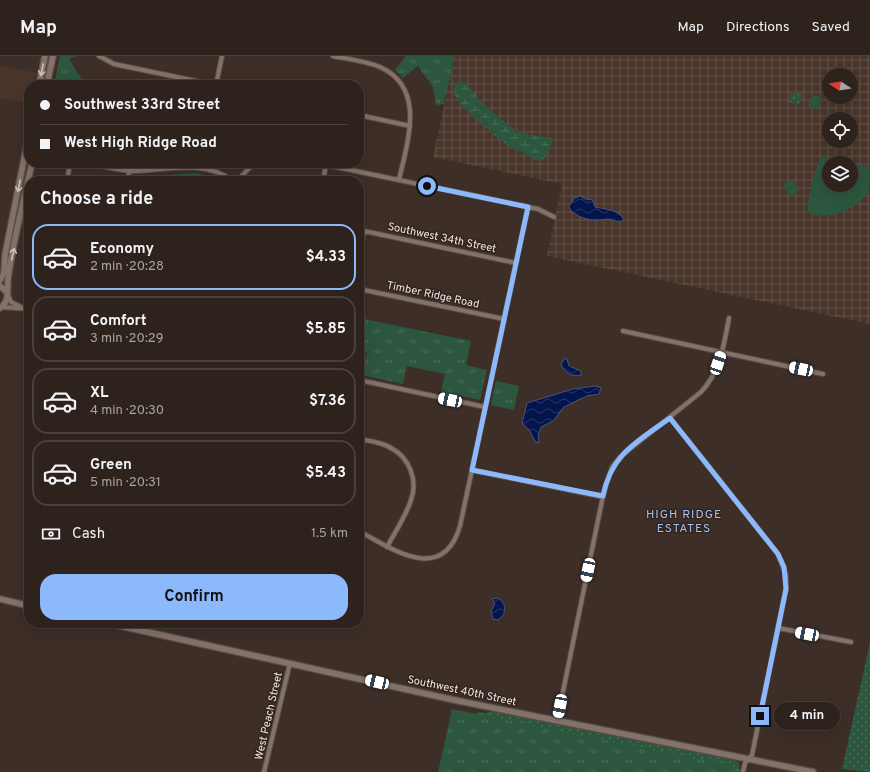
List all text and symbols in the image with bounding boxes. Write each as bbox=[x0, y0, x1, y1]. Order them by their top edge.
text: Map bbox=[20, 16, 57, 40]
text: Map bbox=[678, 19, 704, 36]
text: Directions bbox=[726, 19, 790, 36]
text: Saved bbox=[812, 19, 850, 36]
one-way arrow bbox=[37, 64, 45, 77]
north arrow bbox=[822, 68, 858, 104]
map controls bbox=[822, 68, 858, 192]
text: Southwest 33rd Street bbox=[64, 96, 220, 115]
button: locate bbox=[822, 112, 858, 148]
text: West High Ridge Road bbox=[64, 134, 217, 153]
button: layers bbox=[822, 156, 858, 192]
route start bbox=[418, 177, 436, 195]
one-way arrow bbox=[14, 179, 22, 192]
text: Choose a ride bbox=[40, 188, 153, 211]
street label: Southwest 34th Street bbox=[386, 220, 498, 256]
icon: car bbox=[42, 239, 78, 275]
text: Economy bbox=[90, 240, 154, 259]
one-way arrow bbox=[9, 248, 17, 261]
text: $4.33 bbox=[306, 248, 346, 267]
text: 2 min · 20:28 bbox=[90, 259, 164, 275]
street label: Timber Ridge Road bbox=[385, 278, 481, 312]
icon: car bbox=[42, 311, 78, 347]
text: Comfort bbox=[90, 312, 147, 331]
text: $5.85 bbox=[306, 320, 346, 339]
text: 3 min · 20:29 bbox=[90, 331, 164, 347]
car bbox=[709, 350, 727, 376]
car bbox=[788, 361, 814, 377]
icon: car bbox=[42, 383, 78, 419]
text: XL bbox=[90, 384, 108, 403]
text: $7.36 bbox=[309, 392, 346, 411]
car bbox=[437, 392, 463, 408]
text: 4 min · 20:30 bbox=[90, 403, 164, 419]
icon: car bbox=[42, 455, 78, 491]
text: Green bbox=[90, 456, 132, 475]
text: $5.43 bbox=[306, 464, 346, 483]
text: 5 min · 20:31 bbox=[90, 475, 161, 491]
district label: HIGH RIDGE ESTATES bbox=[646, 507, 722, 537]
icon: cash bbox=[40, 523, 62, 545]
text: Cash bbox=[72, 525, 105, 544]
text: 1.5 km bbox=[311, 526, 348, 542]
car bbox=[580, 557, 596, 583]
button: Confirm bbox=[40, 574, 348, 620]
car bbox=[794, 626, 820, 642]
street label: West Peach Street bbox=[252, 671, 286, 761]
car bbox=[364, 673, 390, 691]
street label: Southwest 40th Street bbox=[406, 673, 518, 709]
car bbox=[552, 693, 568, 719]
callout: 4 min bbox=[774, 702, 840, 730]
route end bbox=[751, 707, 769, 725]
text: 4 min bbox=[790, 708, 824, 724]

